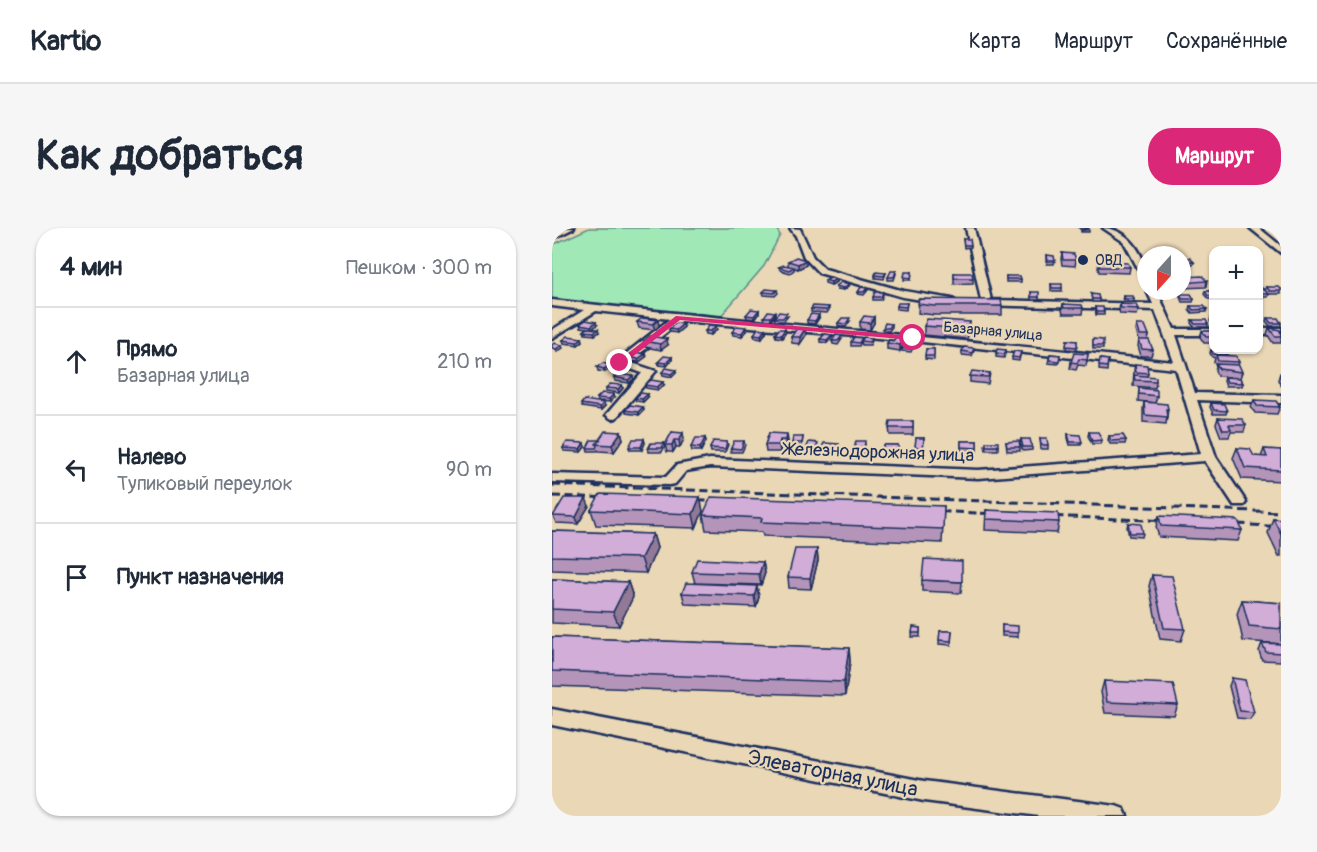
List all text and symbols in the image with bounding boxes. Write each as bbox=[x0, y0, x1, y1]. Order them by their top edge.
text: Kartio bbox=[30, 24, 101, 59]
text: Карта bbox=[969, 28, 1021, 55]
text: Маршрут bbox=[1054, 28, 1133, 55]
text: Сохранённые bbox=[1166, 28, 1287, 55]
button: Маршрут bbox=[1148, 128, 1281, 185]
text: Как добраться bbox=[36, 130, 303, 182]
north arrow bbox=[1137, 246, 1191, 300]
map controls bbox=[1209, 246, 1263, 354]
button: + bbox=[1209, 246, 1263, 300]
text: 4 мин bbox=[60, 251, 122, 283]
place label: ОВД bbox=[1095, 251, 1123, 270]
marker: ОВД bbox=[1076, 253, 1090, 267]
text: Пешком · 300 m bbox=[346, 255, 492, 280]
button: − bbox=[1209, 300, 1263, 354]
street label: Базарная улица bbox=[943, 318, 1043, 345]
route start bbox=[899, 324, 925, 350]
text: Прямо bbox=[117, 335, 177, 363]
icon: ahead bbox=[60, 345, 93, 378]
text: 210 m bbox=[437, 349, 492, 374]
route end bbox=[606, 349, 632, 375]
text: Базарная улица bbox=[117, 363, 250, 388]
street label: Железнодорожная улица bbox=[781, 438, 974, 467]
text: Налево bbox=[117, 443, 186, 471]
icon: left bbox=[60, 453, 93, 486]
text: 90 m bbox=[446, 457, 492, 482]
text: Тупиковый переулок bbox=[117, 471, 293, 496]
icon: arrive bbox=[60, 561, 93, 594]
text: Пункт назначения bbox=[117, 563, 284, 591]
street label: Элеваторная улица bbox=[746, 744, 920, 803]

